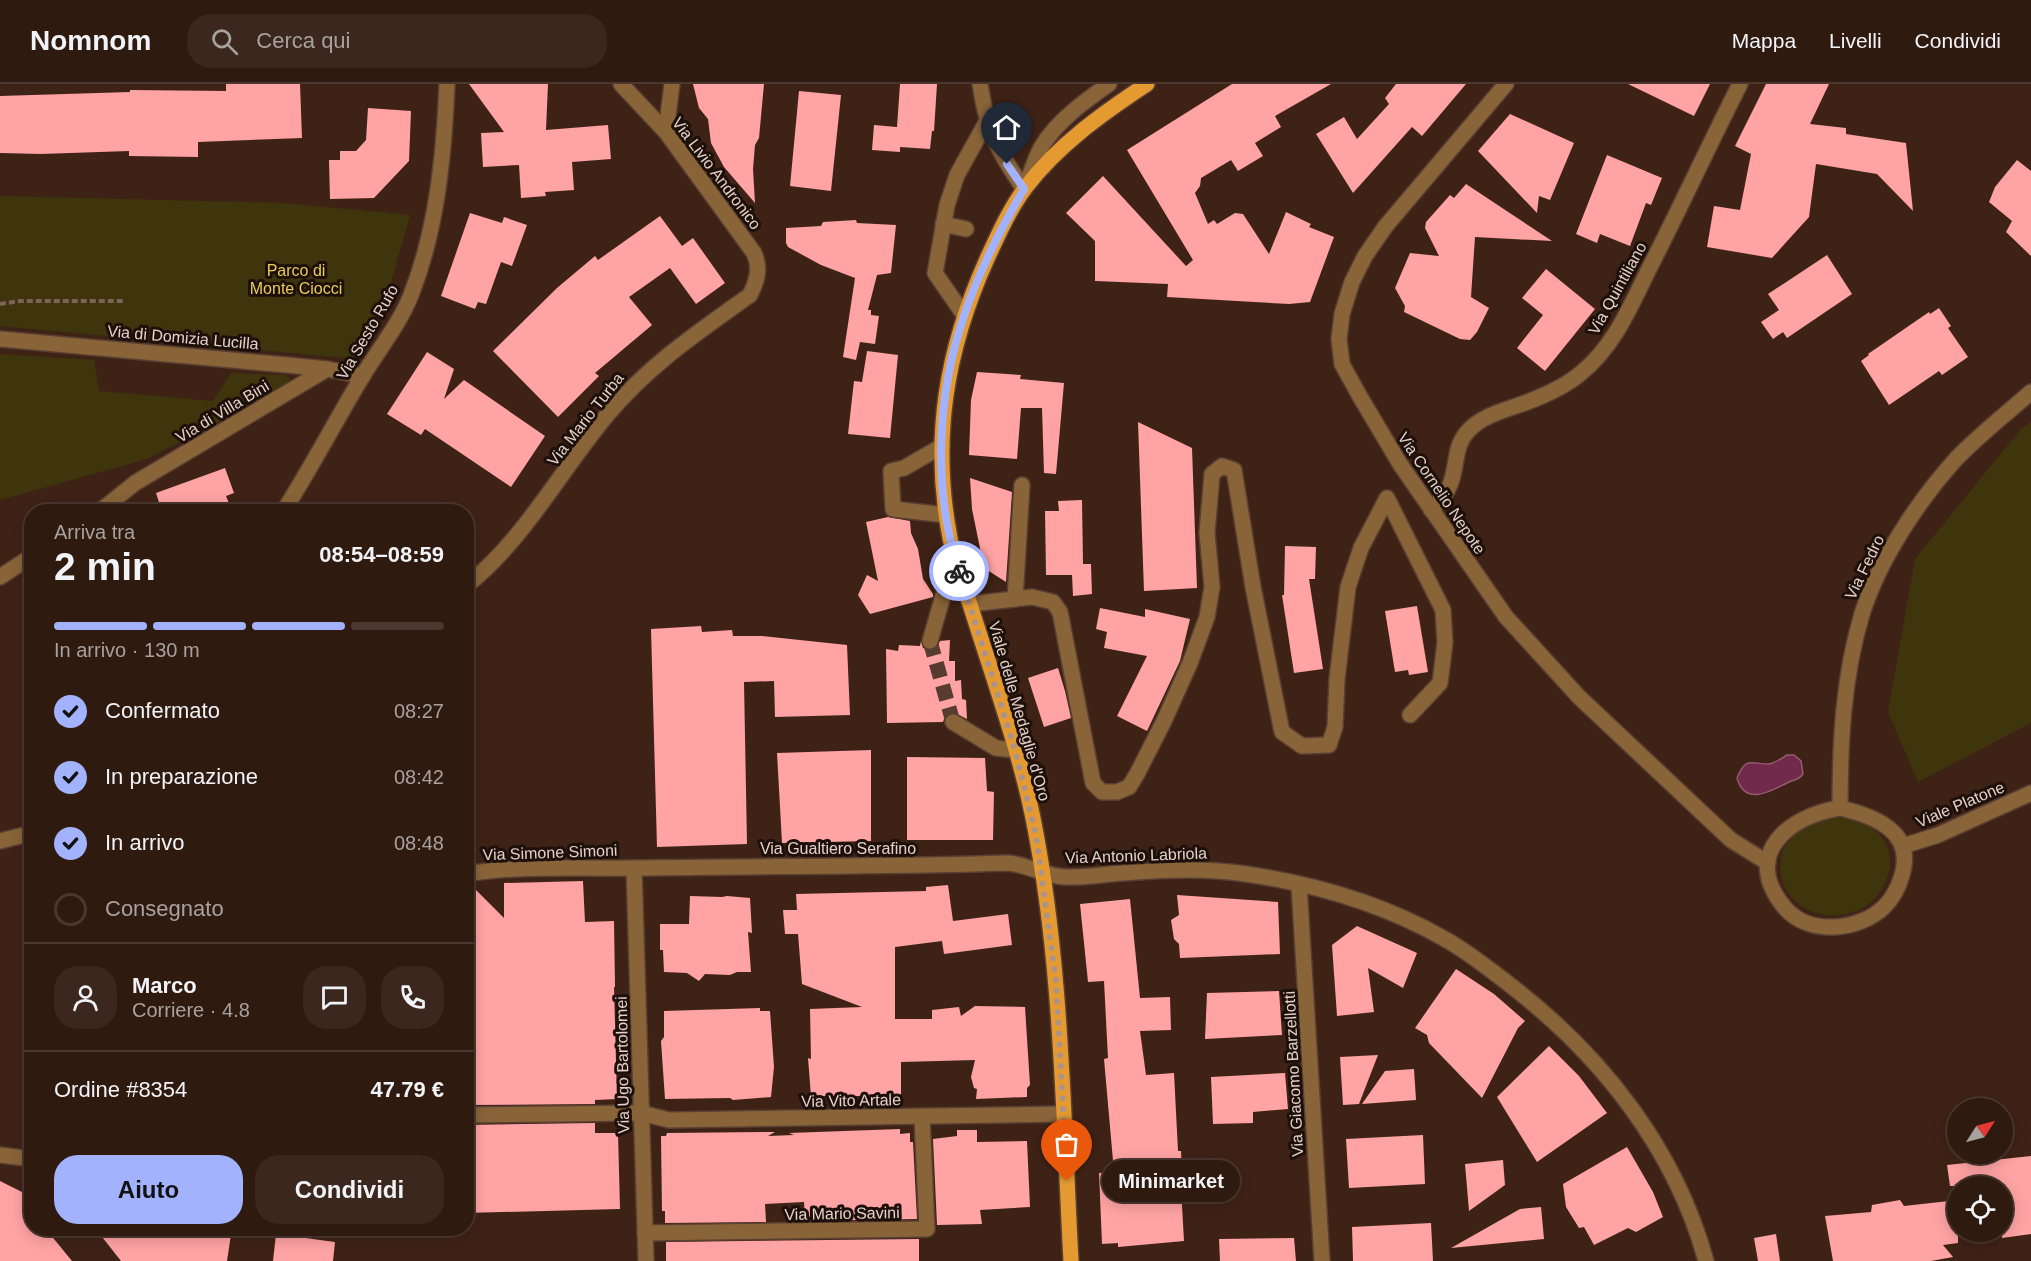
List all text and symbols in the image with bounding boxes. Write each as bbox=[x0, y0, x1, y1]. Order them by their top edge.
search box bbox=[187, 14, 607, 68]
text: Nomnom bbox=[30, 25, 151, 56]
icon: search bbox=[208, 25, 241, 58]
text: Cerca qui bbox=[256, 28, 350, 53]
text: Mappa bbox=[1732, 29, 1796, 52]
text: Livelli bbox=[1829, 29, 1882, 52]
text: Condividi bbox=[1915, 29, 2001, 52]
pin bbox=[981, 102, 1032, 164]
icon: home bbox=[990, 111, 1023, 144]
street label: Via Livio Andronico bbox=[669, 114, 764, 233]
street label: Via Quintiliano bbox=[1585, 239, 1650, 337]
park label: Parco di Monte Ciocci bbox=[250, 262, 342, 297]
street label: Via Sesto Rufo bbox=[333, 282, 401, 383]
street label: Via di Domizia Lucilla bbox=[107, 322, 259, 353]
street label: Via Mario Turba bbox=[544, 370, 627, 469]
street label: Via di Villa Bini bbox=[173, 377, 272, 446]
street label: Via Cornelio Nepote bbox=[1395, 429, 1489, 557]
text: Arriva tra bbox=[54, 521, 135, 543]
street label: Via Fedro bbox=[1842, 532, 1887, 602]
courier bbox=[929, 541, 989, 601]
text: 08:54–08:59 bbox=[319, 542, 444, 567]
text: 2 min bbox=[54, 545, 156, 588]
icon: bike bbox=[943, 555, 976, 588]
street label: Viale delle Medaglie d'Oro bbox=[986, 619, 1053, 803]
text: In arrivo · 130 m bbox=[54, 639, 200, 661]
icon: check bbox=[54, 695, 87, 728]
text: Confermato bbox=[105, 698, 220, 723]
text: 08:27 bbox=[394, 700, 444, 722]
icon: check bbox=[54, 761, 87, 794]
text: In preparazione bbox=[105, 764, 258, 789]
text: 08:42 bbox=[394, 766, 444, 788]
street label: Viale Platone bbox=[1914, 778, 2007, 831]
icon: check bbox=[54, 827, 87, 860]
text: In arrivo bbox=[105, 830, 184, 855]
text: 08:48 bbox=[394, 832, 444, 854]
street label: Via Gualtiero Serafino bbox=[760, 840, 916, 857]
street label: Via Simone Simoni bbox=[482, 842, 618, 863]
street label: Via Antonio Labriola bbox=[1065, 845, 1207, 866]
text: Consegnato bbox=[105, 896, 224, 921]
button: person bbox=[54, 966, 117, 1029]
button: chat bbox=[303, 966, 366, 1029]
button: phone bbox=[381, 966, 444, 1029]
text: Marco bbox=[132, 973, 197, 998]
street label: Via Giacomo Barzellotti bbox=[1281, 991, 1306, 1157]
street label: Via Ugo Bartolomei bbox=[613, 996, 632, 1134]
text: Corriere · 4.8 bbox=[132, 999, 250, 1021]
text: Ordine #8354 bbox=[54, 1077, 187, 1102]
text: 47.79 € bbox=[371, 1077, 444, 1102]
street label: Via Vito Artale bbox=[801, 1091, 901, 1110]
north arrow bbox=[1947, 1098, 2013, 1164]
map controls bbox=[1947, 1098, 2013, 1242]
pin bbox=[1041, 1119, 1092, 1181]
icon: bag bbox=[1050, 1128, 1083, 1161]
button: Aiuto bbox=[54, 1155, 243, 1224]
button: Condividi bbox=[255, 1155, 444, 1224]
callout: Minimarket bbox=[1103, 1160, 1241, 1202]
text: Minimarket bbox=[1118, 1170, 1224, 1192]
button: locate bbox=[1947, 1176, 2013, 1242]
street label: Via Mario Savini bbox=[784, 1204, 900, 1223]

